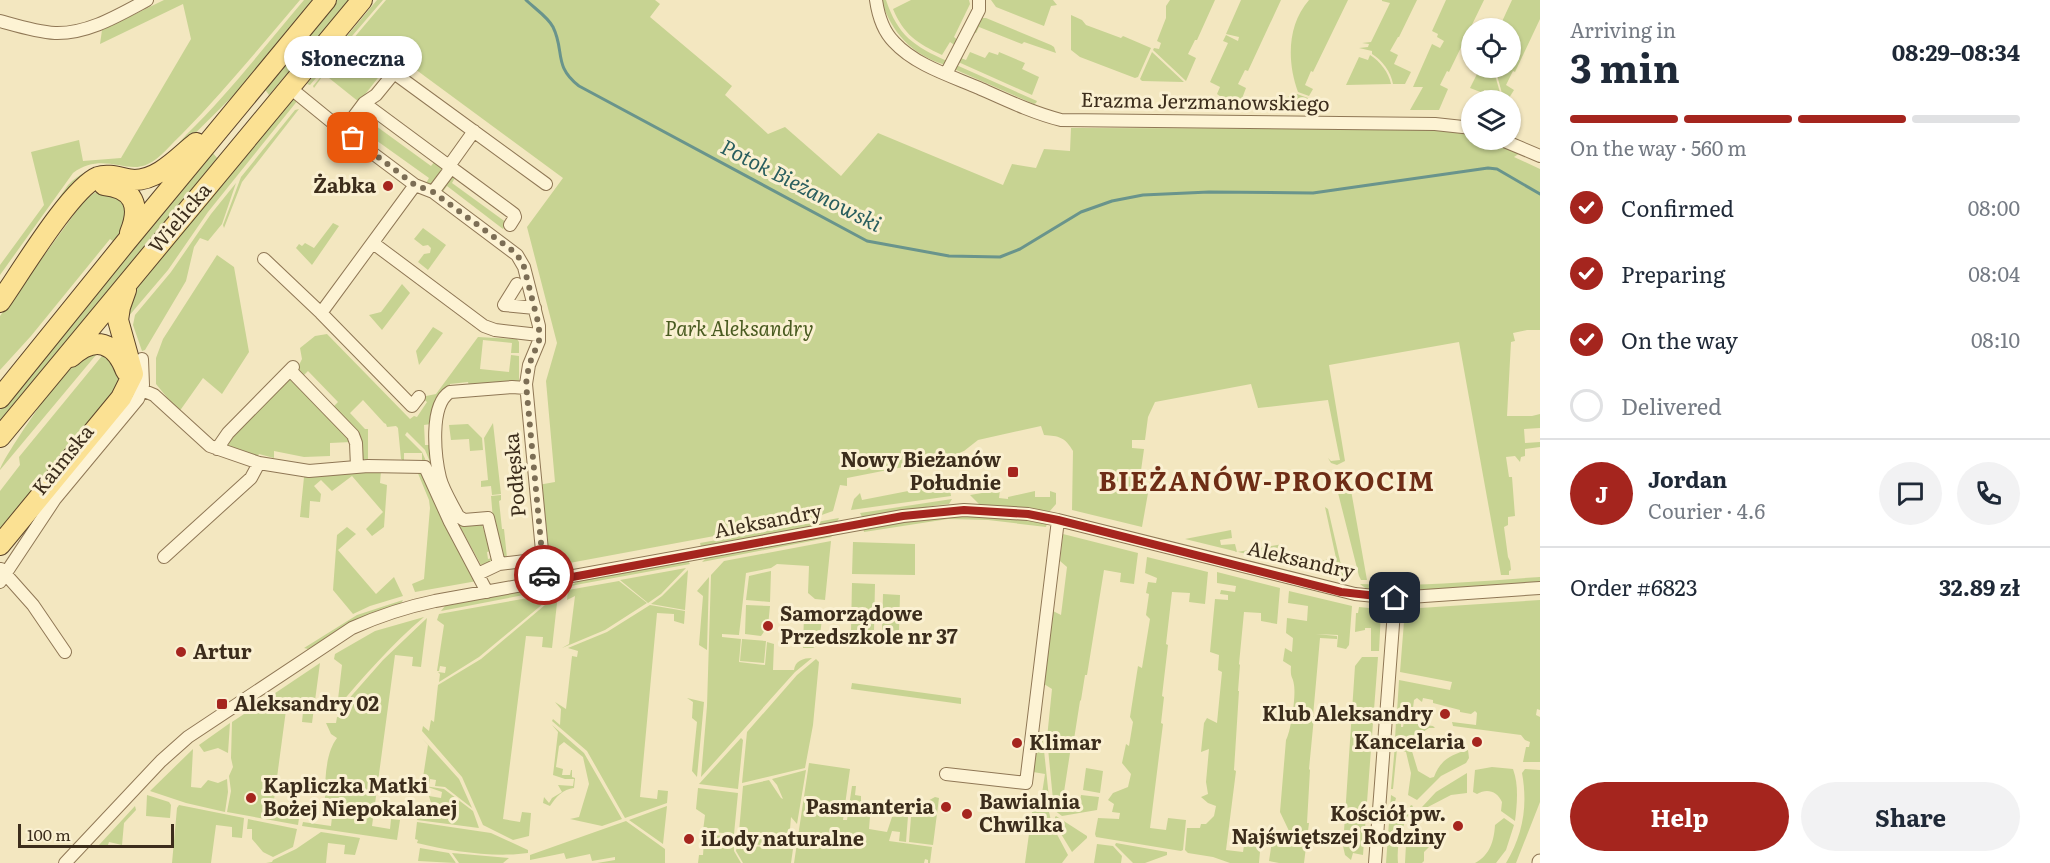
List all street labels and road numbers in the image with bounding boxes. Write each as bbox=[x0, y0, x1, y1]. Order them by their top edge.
street label: Erazma Jerzmanowskiego bbox=[1080, 83, 1330, 117]
street label: Wielicka bbox=[140, 175, 217, 259]
street label: Kaimska bbox=[24, 417, 99, 501]
street label: Podłęska bbox=[494, 432, 532, 519]
street label: Aleksandry bbox=[711, 494, 825, 544]
street label: Aleksandry bbox=[1245, 531, 1359, 585]

